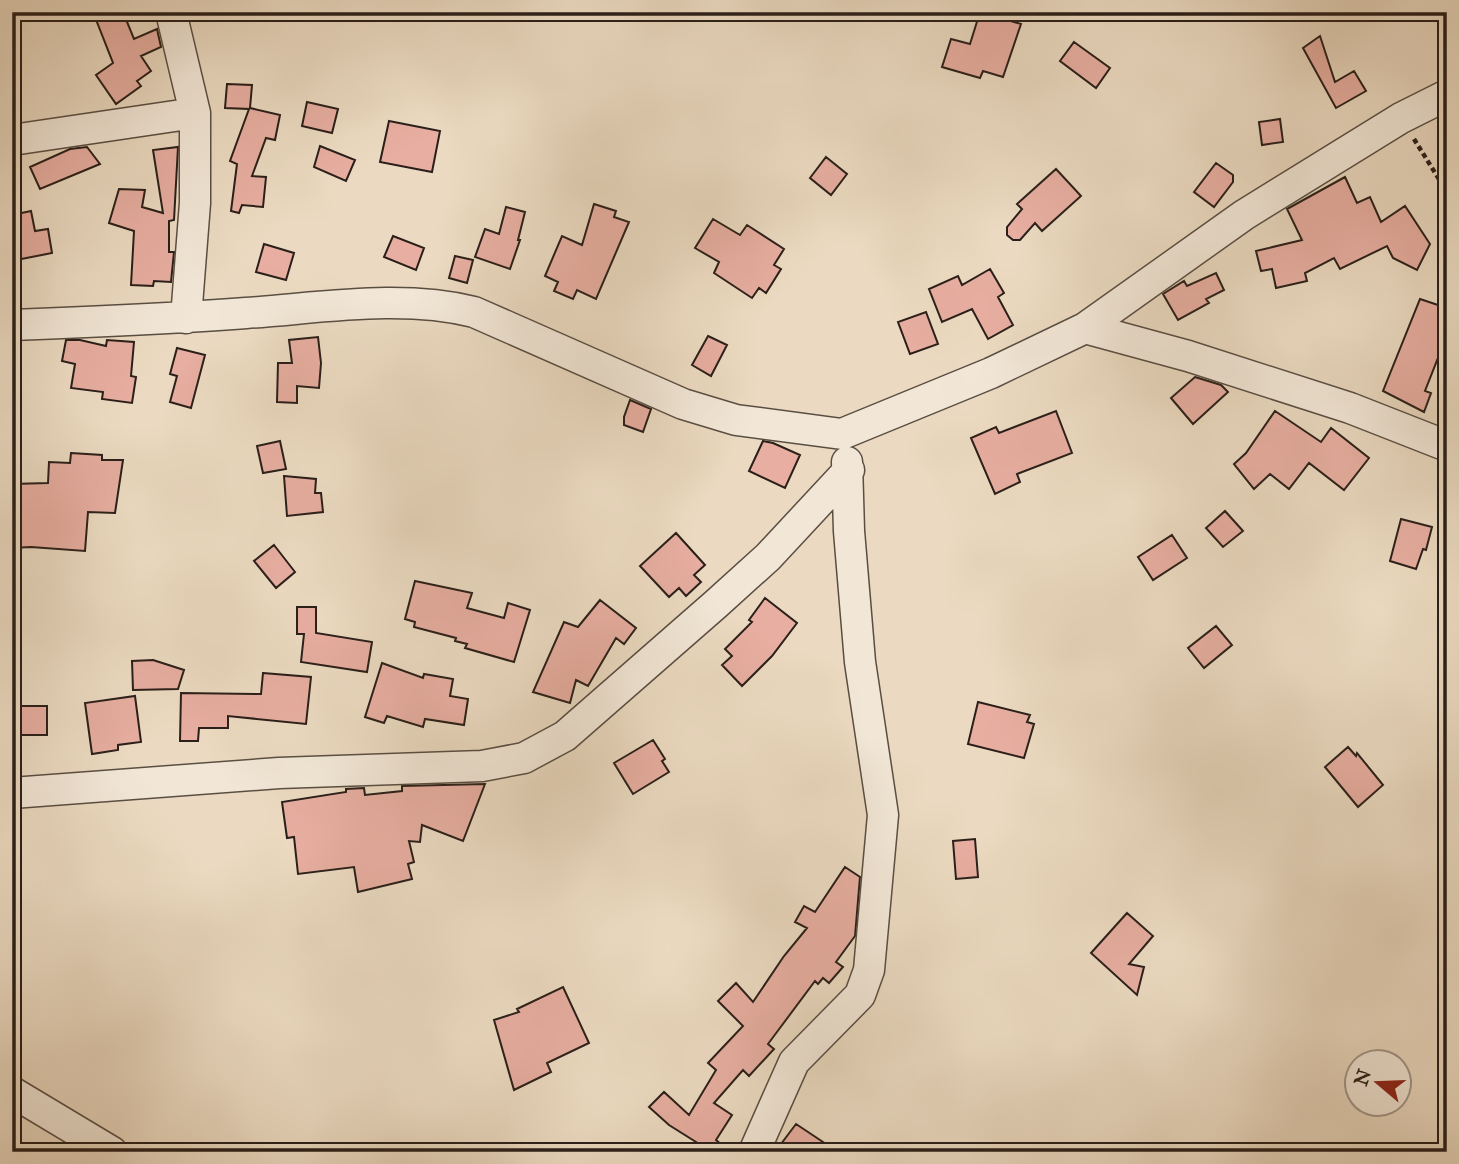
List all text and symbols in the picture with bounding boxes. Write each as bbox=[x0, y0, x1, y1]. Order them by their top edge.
north arrow bbox=[1344, 1048, 1414, 1118]
text: N bbox=[1349, 1066, 1376, 1089]

